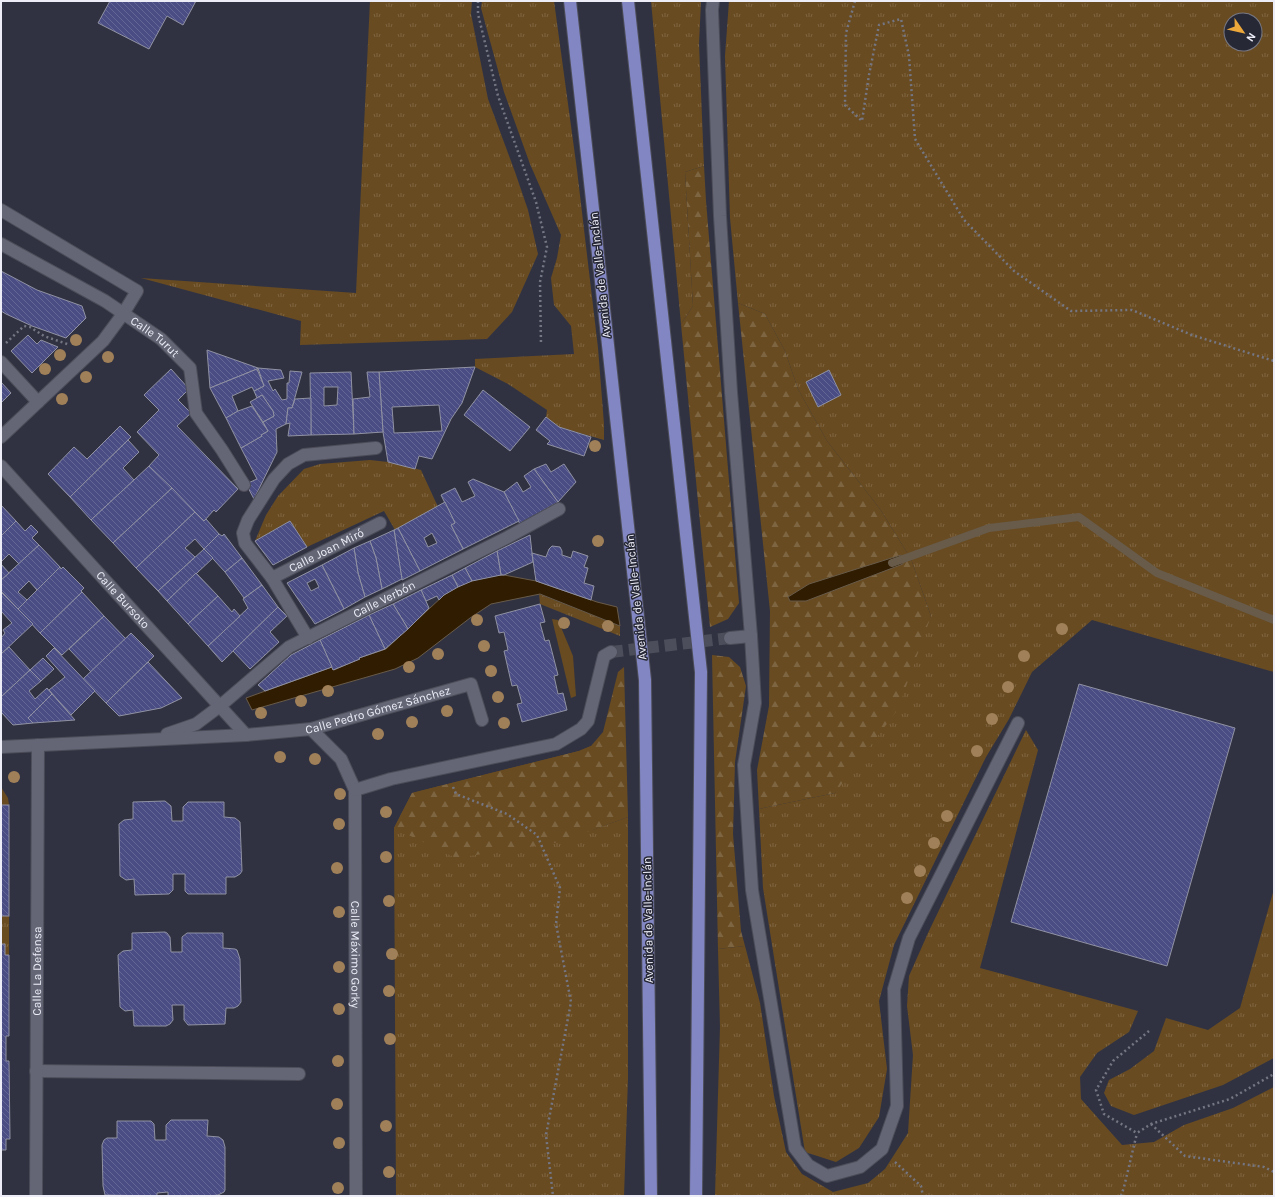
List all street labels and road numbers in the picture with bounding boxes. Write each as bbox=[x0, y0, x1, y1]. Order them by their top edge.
street label: Avenida de Valle-Inclán bbox=[586, 211, 614, 339]
street label: Calle Turut bbox=[128, 313, 182, 360]
street label: Calle Joan Miró bbox=[286, 525, 366, 575]
street label: Avenida de Valle-Inclán bbox=[622, 533, 650, 661]
street label: Calle Bursoto bbox=[93, 568, 153, 631]
street label: Calle Verbón bbox=[351, 578, 418, 621]
street label: Calle Pedro Gómez Sánchez bbox=[305, 683, 452, 736]
street label: Avenida de Valle-Inclán bbox=[640, 857, 656, 983]
street label: Calle Máximo Gorky bbox=[348, 901, 363, 1009]
street label: Calle La Defensa bbox=[30, 926, 44, 1016]

